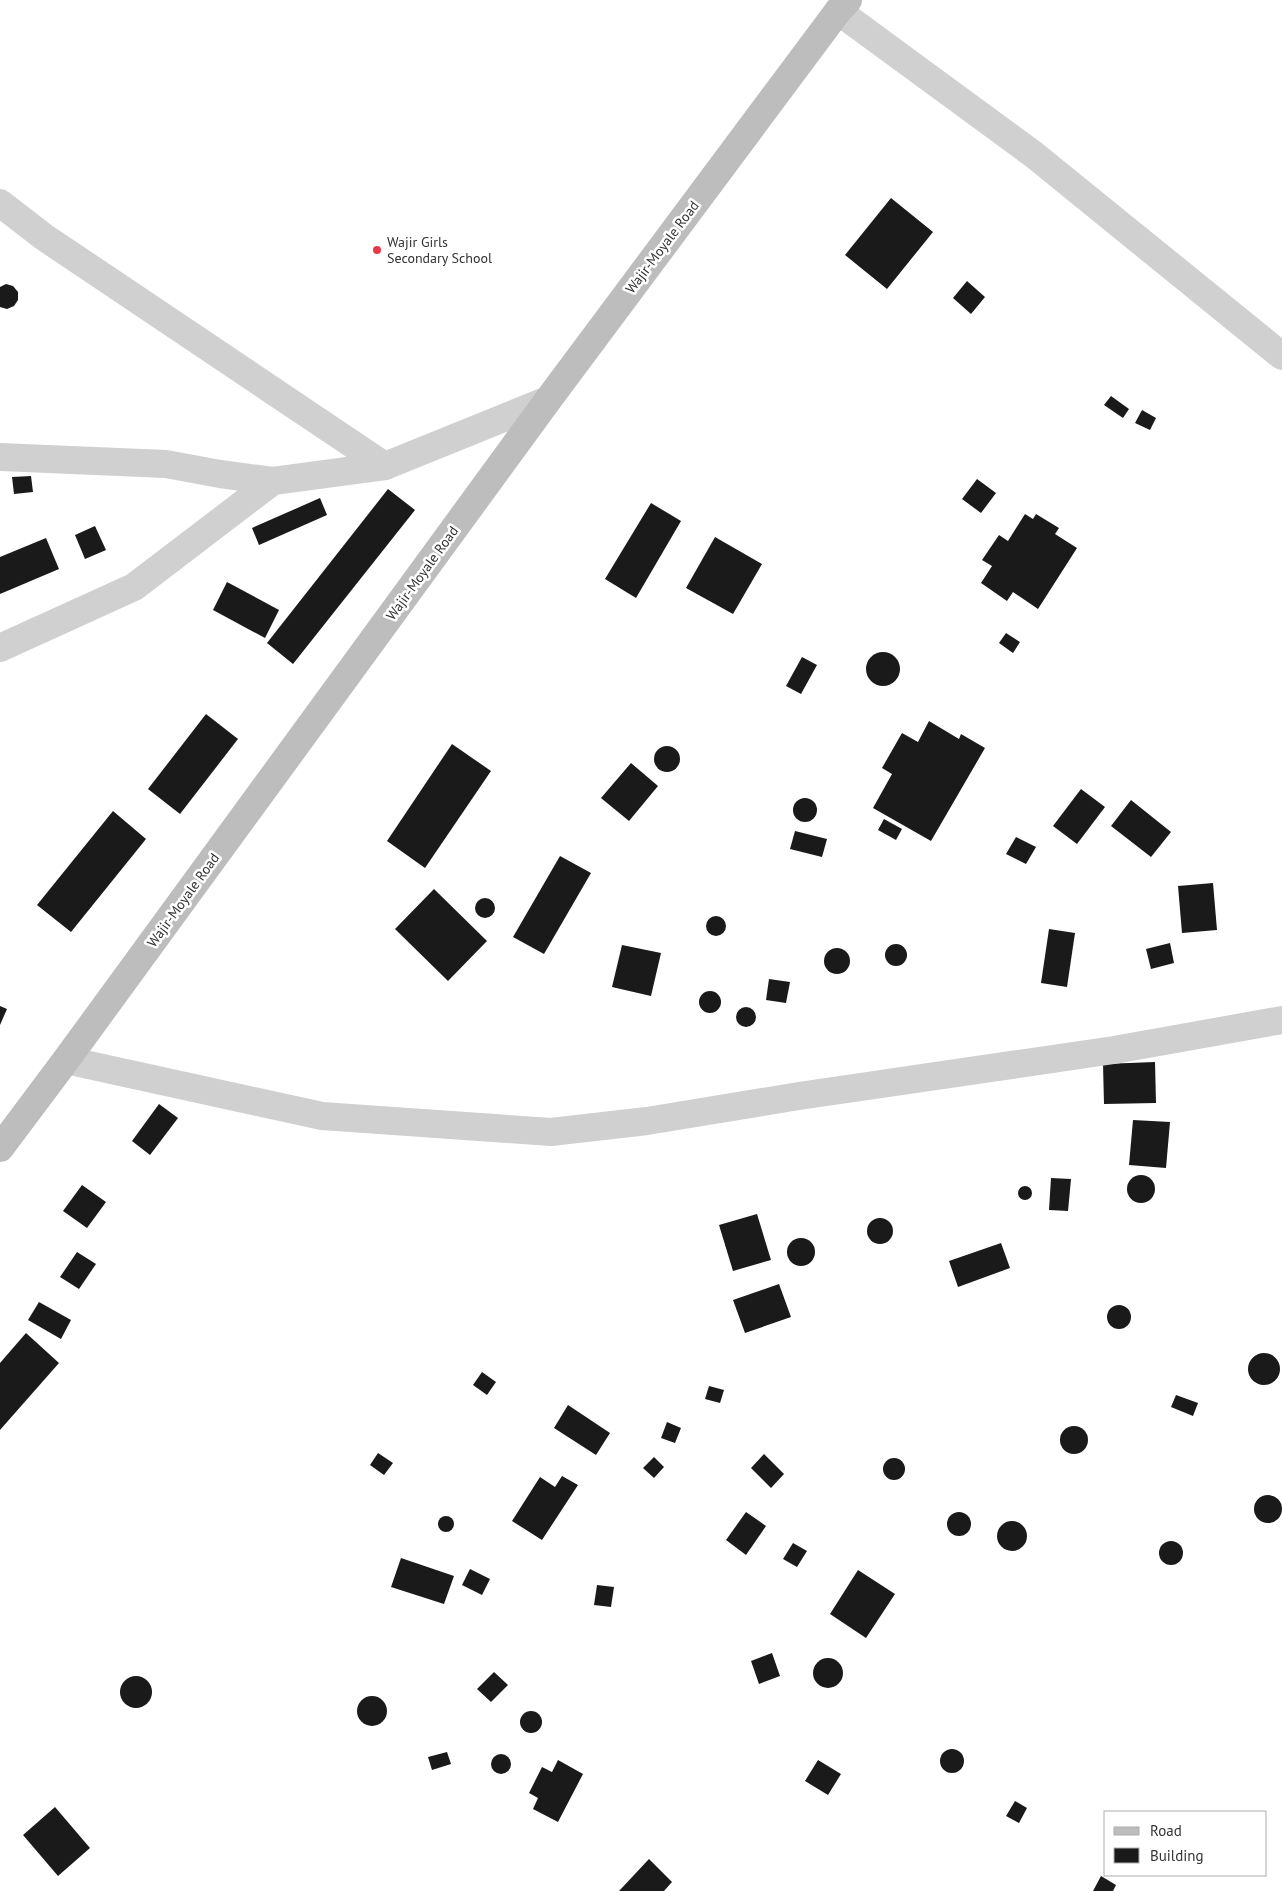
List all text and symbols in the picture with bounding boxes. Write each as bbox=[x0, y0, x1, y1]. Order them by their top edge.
street label: Wajir-Moyale Road bbox=[621, 197, 703, 297]
place label: Wajir Girls Secondary School bbox=[387, 233, 492, 267]
marker: Wajir Girls Secondary School bbox=[371, 244, 383, 256]
street label: Wajir-Moyale Road bbox=[382, 523, 462, 623]
street label: Wajir-Moyale Road bbox=[143, 850, 223, 950]
legend bbox=[1104, 1811, 1267, 1876]
text: Road bbox=[1150, 1821, 1182, 1840]
text: Building bbox=[1150, 1846, 1204, 1865]

